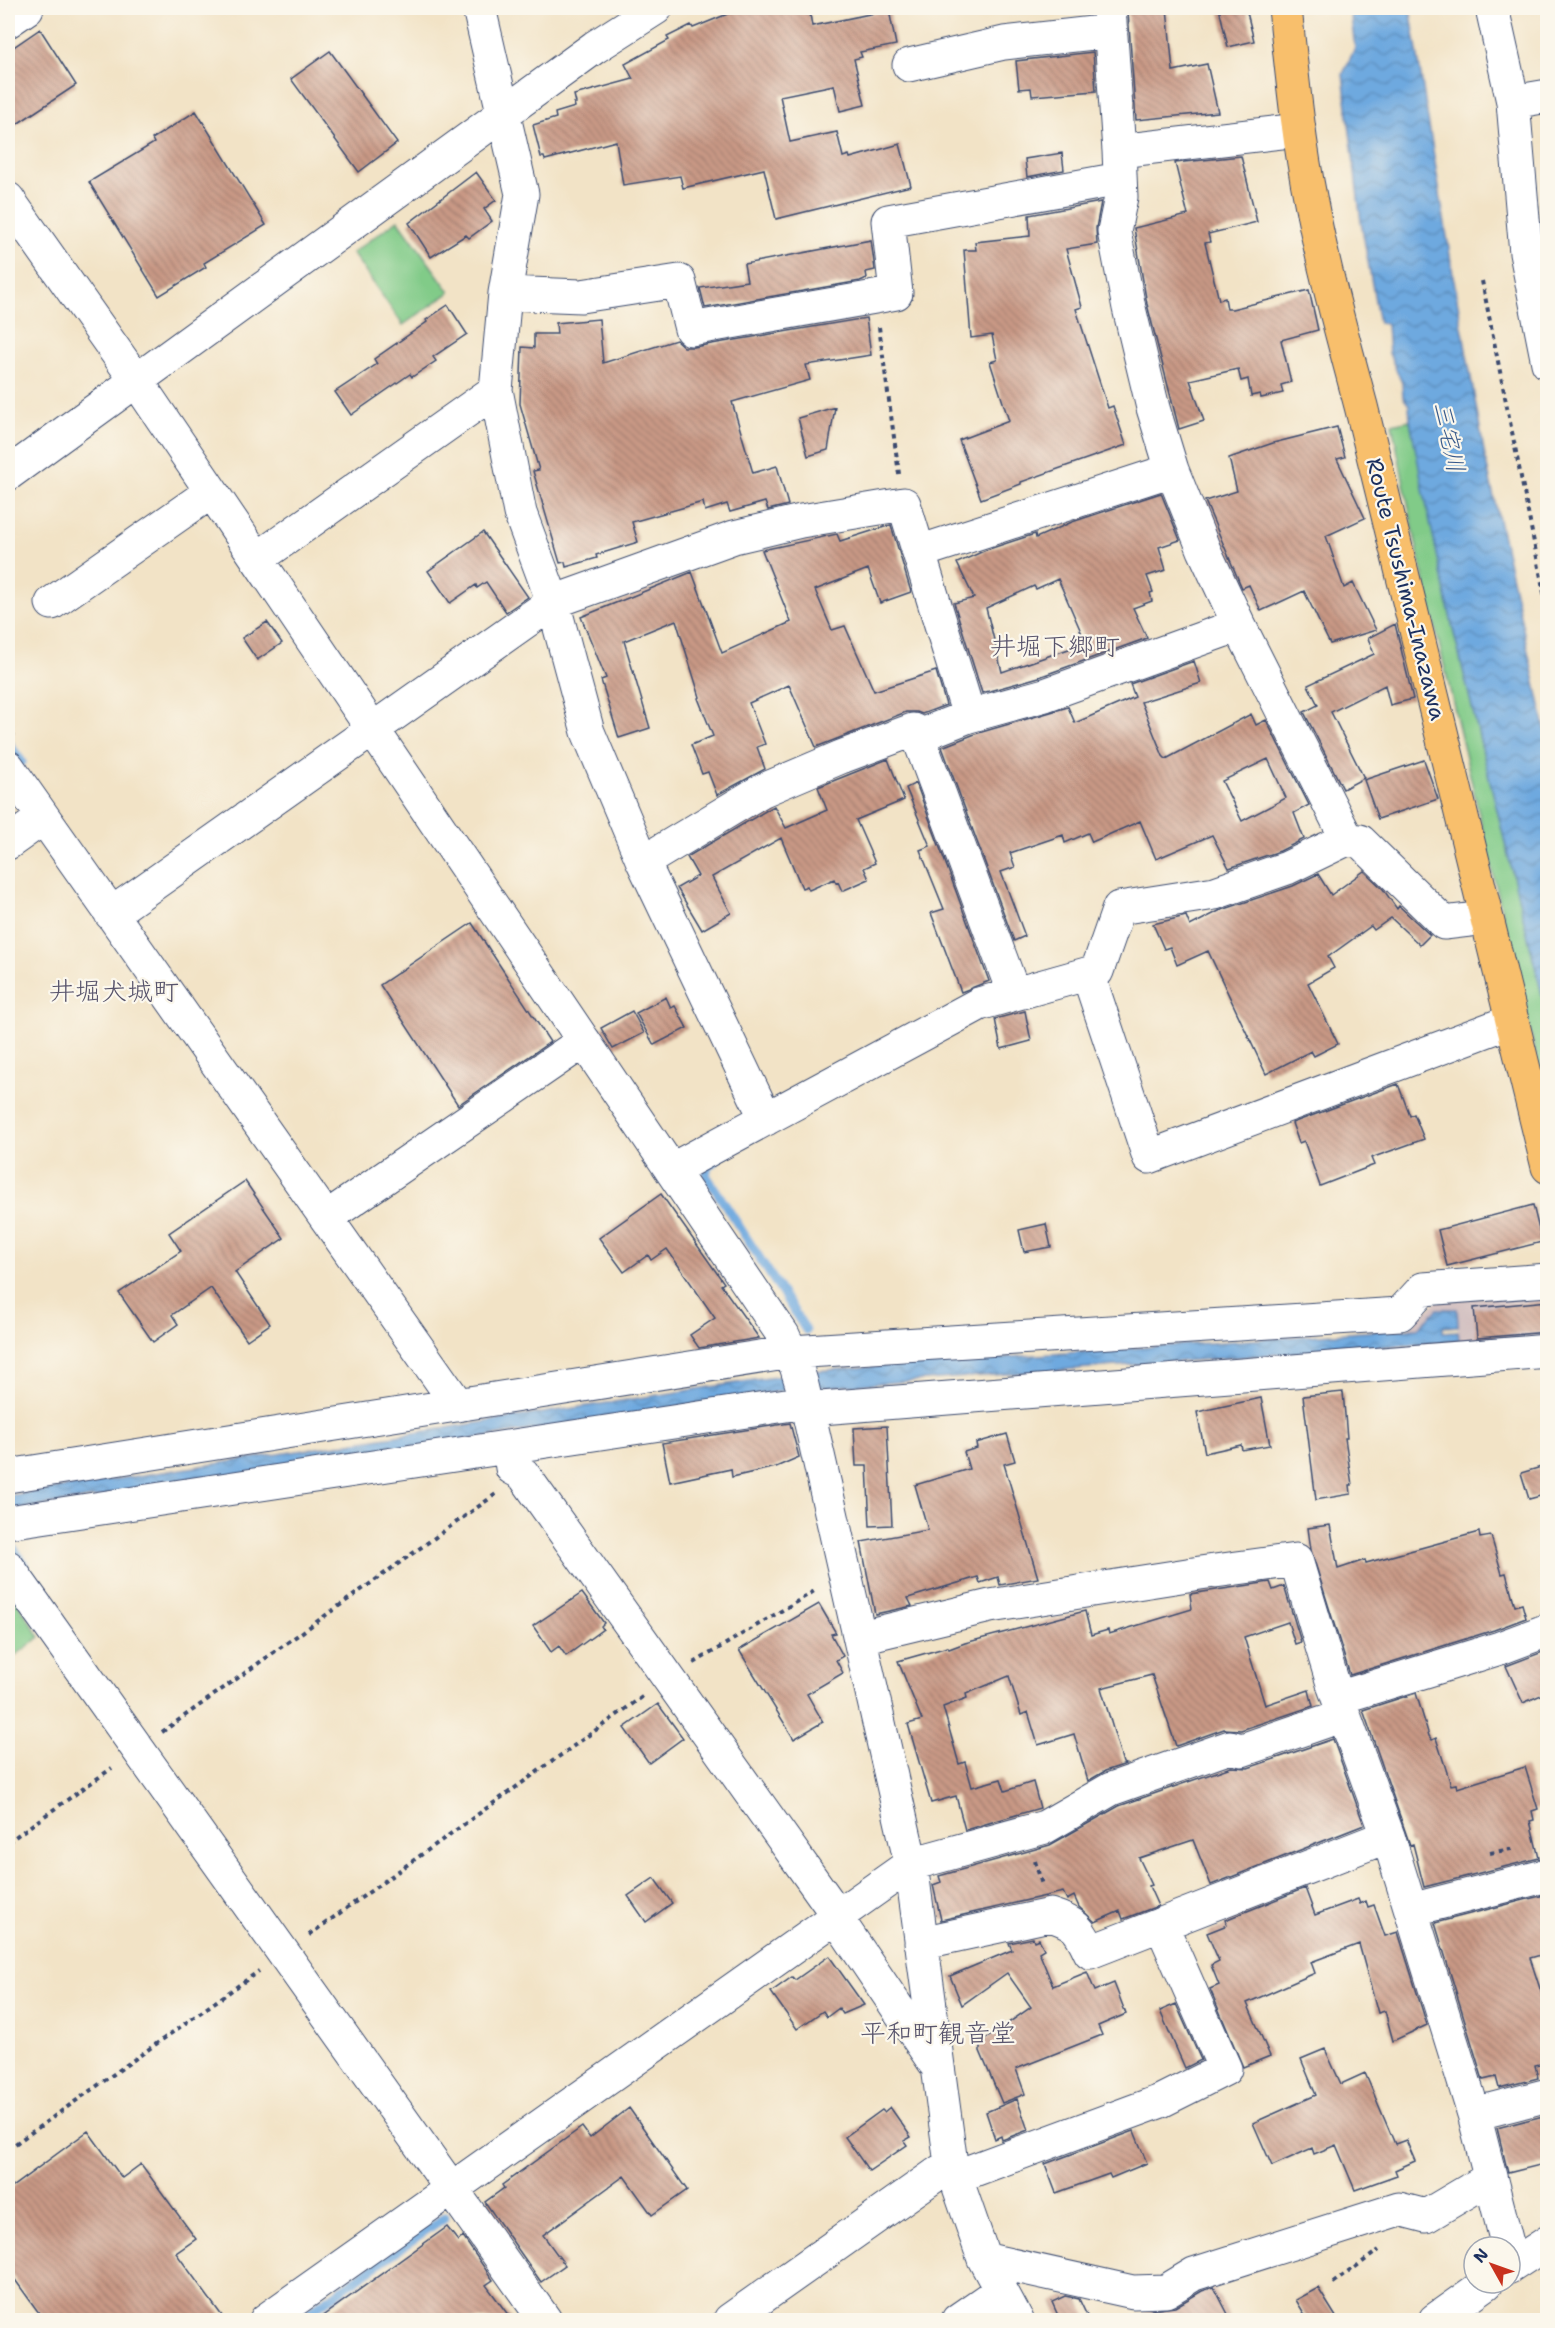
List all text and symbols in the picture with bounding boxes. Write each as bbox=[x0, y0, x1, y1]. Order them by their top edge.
water label: 三宅川 bbox=[1426, 398, 1472, 476]
street label: Route Tsushima-Inazawa bbox=[1359, 455, 1453, 723]
district label: 井堀下郷町 bbox=[990, 628, 1120, 663]
district label: 井堀犬城町 bbox=[49, 973, 179, 1008]
district label: 平和町観音堂 bbox=[860, 2015, 1016, 2050]
north arrow bbox=[1462, 2235, 1522, 2295]
text: N bbox=[1469, 2244, 1493, 2267]

